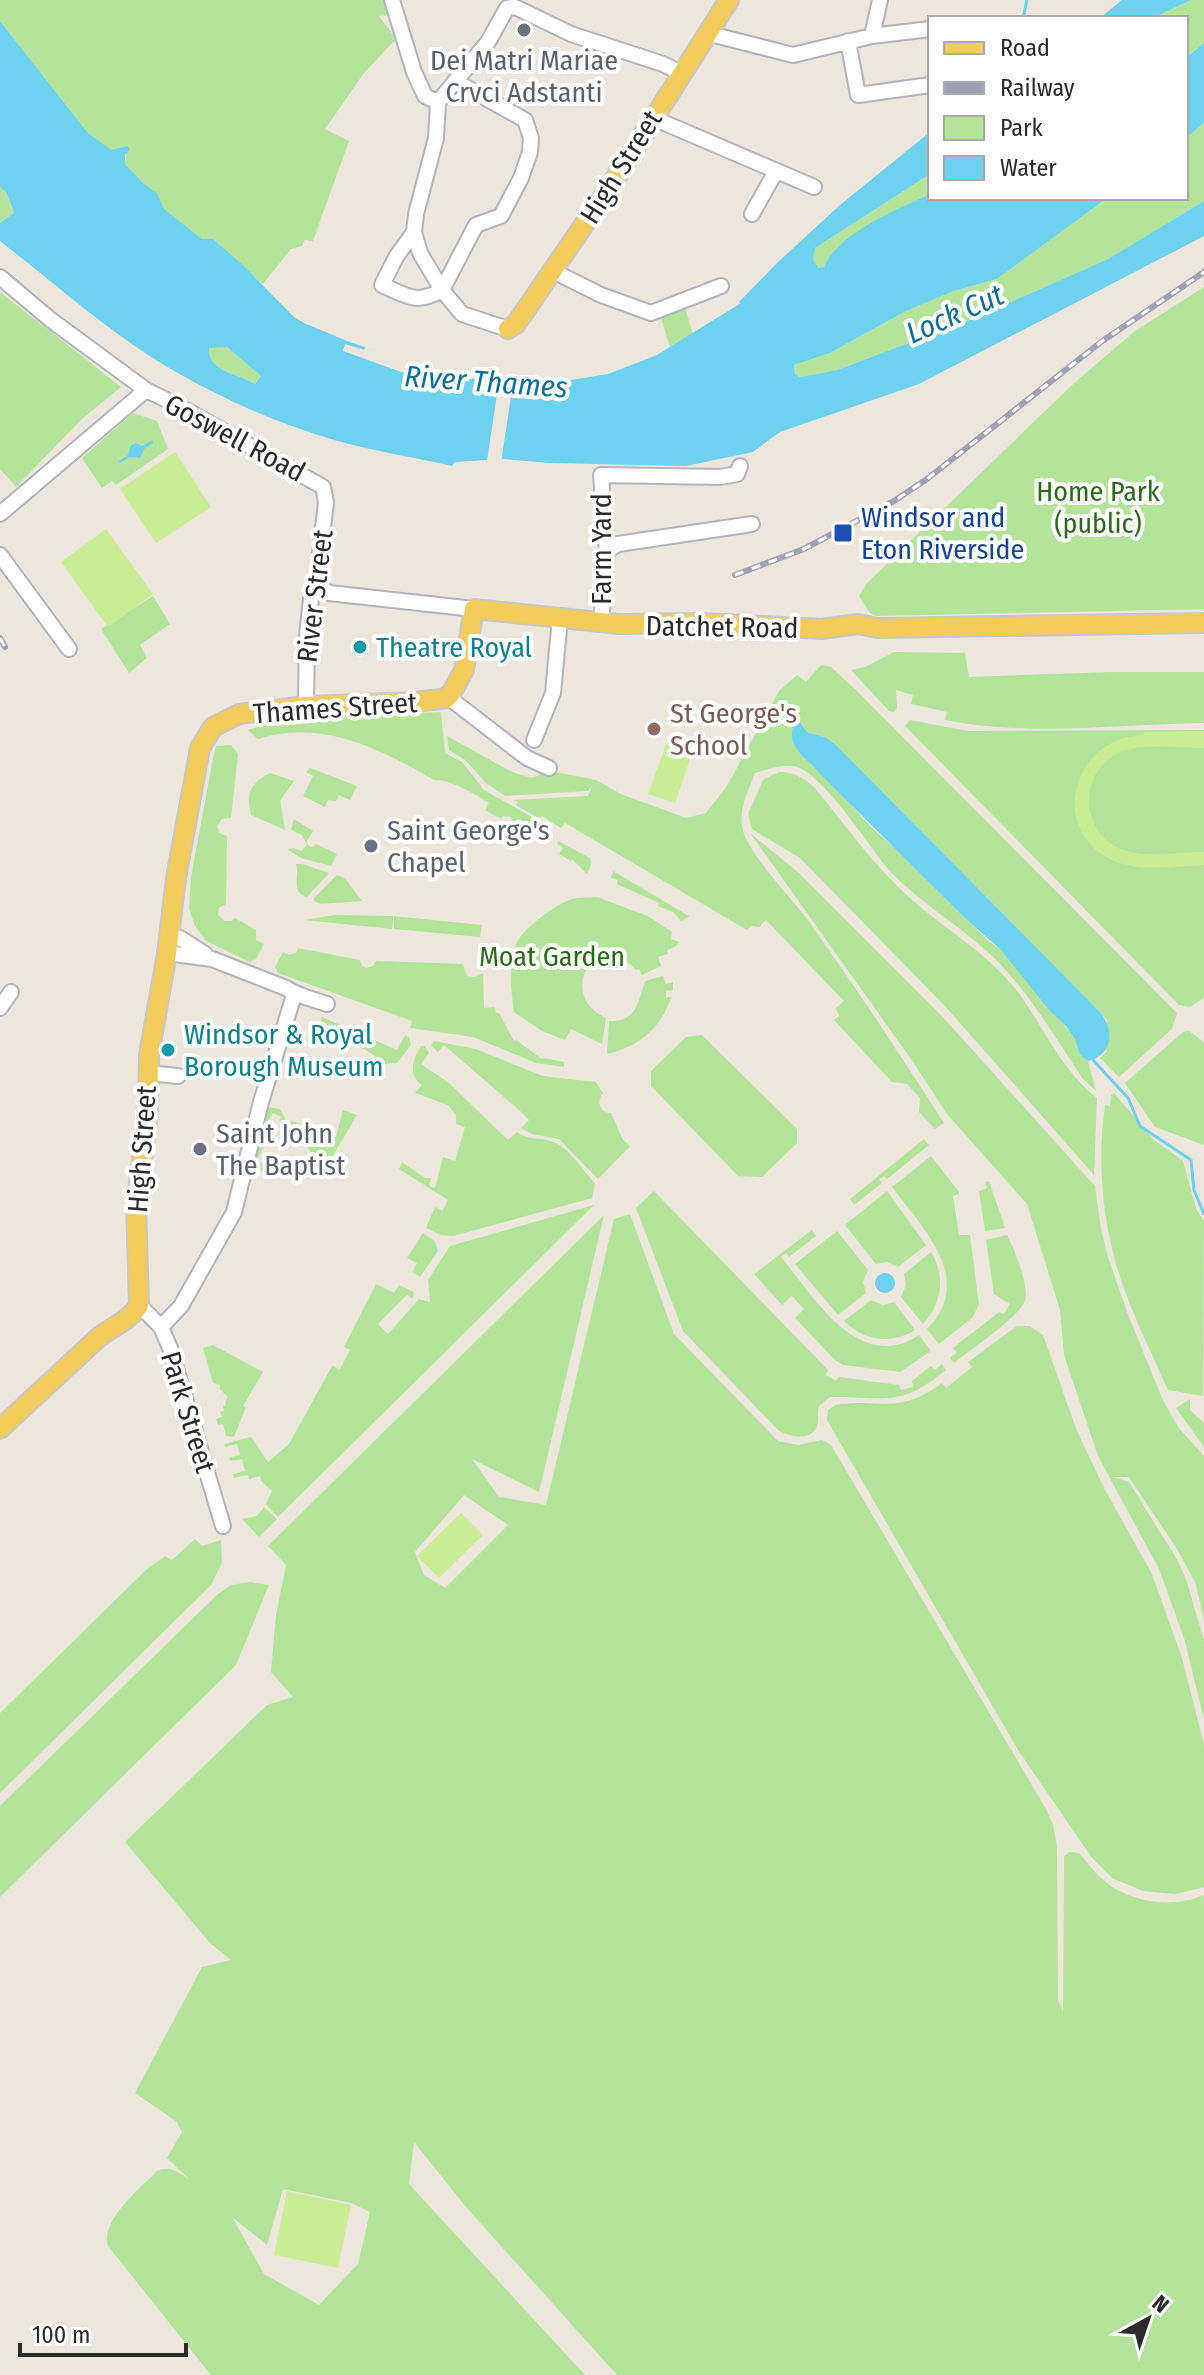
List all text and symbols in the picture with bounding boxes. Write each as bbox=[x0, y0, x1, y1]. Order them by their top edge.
legend bbox=[928, 16, 1188, 200]
marker: Dei Matri Mariae Crvci Adstanti bbox=[515, 21, 533, 39]
text: Road bbox=[1000, 34, 1050, 62]
place label: Dei Matri Mariae Crvci Adstanti bbox=[430, 44, 618, 109]
text: Railway bbox=[1000, 74, 1075, 102]
street label: High Street bbox=[573, 104, 669, 230]
text: Park bbox=[1000, 114, 1043, 142]
text: Water bbox=[1000, 154, 1057, 182]
water label: Lock Cut bbox=[901, 277, 1009, 351]
water label: River Thames bbox=[403, 358, 569, 406]
street label: Goswell Road bbox=[159, 387, 311, 489]
park label: Home Park (public) bbox=[1036, 475, 1161, 540]
street label: Farm Yard bbox=[585, 493, 618, 605]
place label: Windsor and Eton Riverside bbox=[861, 501, 1024, 566]
marker: Windsor and Eton Riverside bbox=[832, 522, 854, 544]
street label: River Street bbox=[290, 527, 340, 664]
street label: Datchet Road bbox=[645, 609, 799, 645]
place label: Theatre Royal bbox=[376, 631, 532, 664]
marker: Theatre Royal bbox=[351, 638, 369, 656]
street label: Thames Street bbox=[252, 686, 419, 730]
place label: St George's School bbox=[670, 697, 797, 762]
marker: St George's School bbox=[645, 720, 663, 738]
place label: Saint George's Chapel bbox=[387, 814, 550, 879]
marker: Saint George's Chapel bbox=[362, 837, 380, 855]
park label: Moat Garden bbox=[479, 940, 625, 973]
place label: Windsor & Royal Borough Museum bbox=[184, 1018, 383, 1083]
marker: Windsor & Royal Borough Museum bbox=[159, 1041, 177, 1059]
street label: High Street bbox=[121, 1083, 163, 1214]
place label: Saint John The Baptist bbox=[216, 1117, 346, 1182]
marker: Saint John The Baptist bbox=[191, 1140, 209, 1158]
street label: Park Street bbox=[154, 1347, 222, 1477]
north arrow bbox=[1108, 2279, 1188, 2359]
text: N bbox=[1147, 2289, 1174, 2319]
scale bar bbox=[20, 2307, 186, 2357]
text: 100 m bbox=[32, 2321, 90, 2349]

